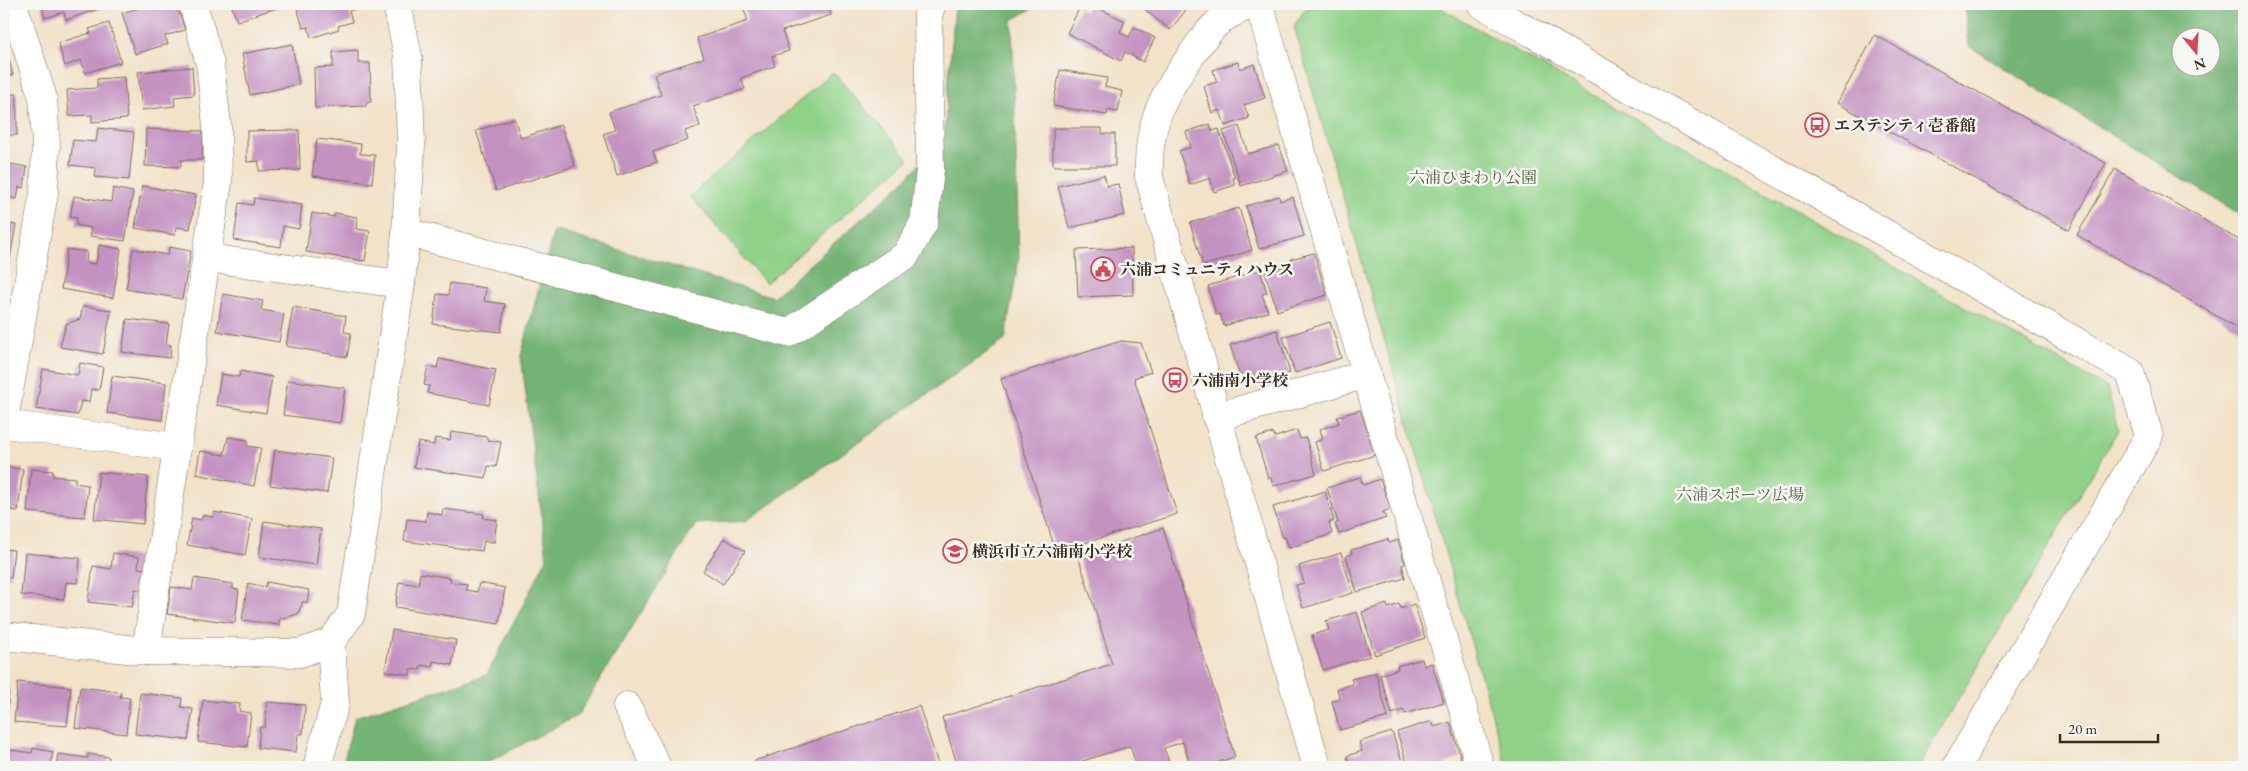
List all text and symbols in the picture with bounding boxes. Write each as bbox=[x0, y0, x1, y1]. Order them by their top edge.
north arrow bbox=[2170, 28, 2220, 78]
text: N bbox=[2191, 54, 2208, 75]
bus stop icon: エステシティ壱番館 bbox=[1804, 112, 1830, 138]
place label: エステシティ壱番館 bbox=[1834, 115, 1976, 136]
park label: 六浦ひまわり公園 bbox=[1409, 167, 1537, 188]
public building icon: 六浦コミュニティハウス bbox=[1090, 256, 1116, 282]
place label: 六浦コミュニティハウス bbox=[1120, 259, 1294, 280]
bus stop icon: 六浦南小学校 bbox=[1162, 367, 1188, 393]
place label: 六浦南小学校 bbox=[1192, 370, 1289, 391]
park label: 六浦スポーツ広場 bbox=[1676, 484, 1804, 505]
school or university icon: 横浜市立六浦南小学校 bbox=[942, 538, 968, 564]
place label: 横浜市立六浦南小学校 bbox=[972, 541, 1133, 562]
scale bar bbox=[2060, 711, 2158, 743]
text: 20 m bbox=[2068, 719, 2097, 738]

